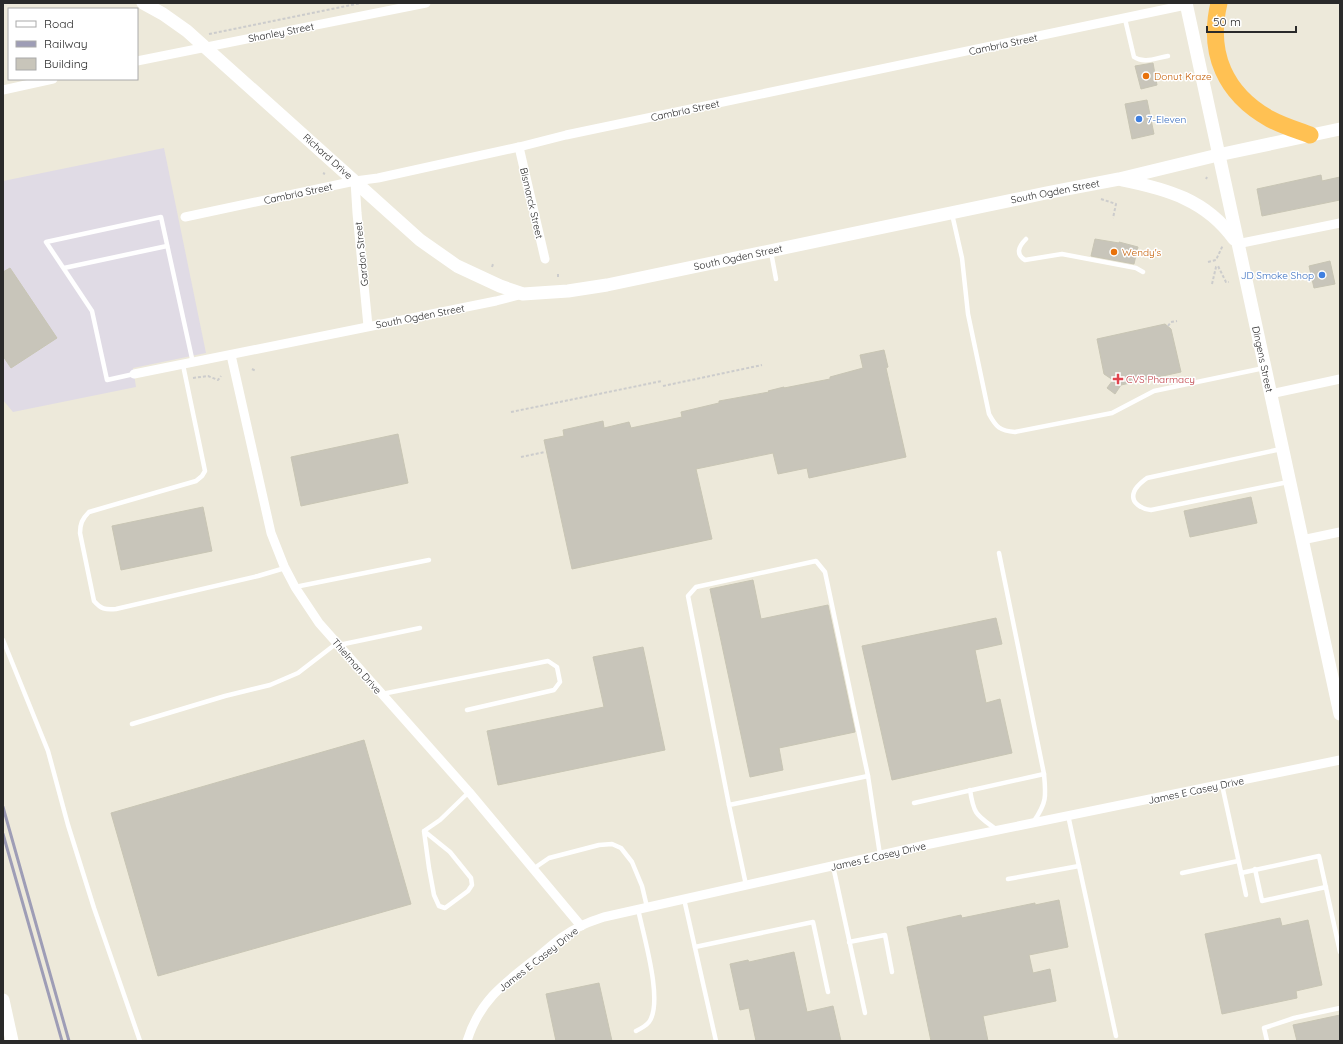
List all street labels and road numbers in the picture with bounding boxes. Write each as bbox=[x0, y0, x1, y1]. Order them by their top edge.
street label: Shanley Street bbox=[247, 20, 316, 45]
street label: Cambria Street bbox=[968, 31, 1039, 58]
street label: Cambria Street bbox=[650, 97, 721, 124]
street label: Richard Drive bbox=[300, 131, 355, 182]
street label: Bismarck Street bbox=[517, 166, 546, 241]
street label: South Ogden Street bbox=[1009, 176, 1101, 206]
street label: Cambria Street bbox=[263, 180, 334, 207]
street label: Gardon Street bbox=[352, 220, 371, 287]
street label: South Ogden Street bbox=[693, 242, 784, 273]
street label: South Ogden Street bbox=[374, 301, 466, 331]
street label: Dingens Street bbox=[1249, 325, 1276, 394]
street label: Thielman Drive bbox=[329, 636, 385, 697]
street label: James E Casey Drive bbox=[1147, 774, 1246, 807]
street label: James E Casey Drive bbox=[829, 839, 928, 874]
street label: James E Casey Drive bbox=[496, 924, 581, 995]

